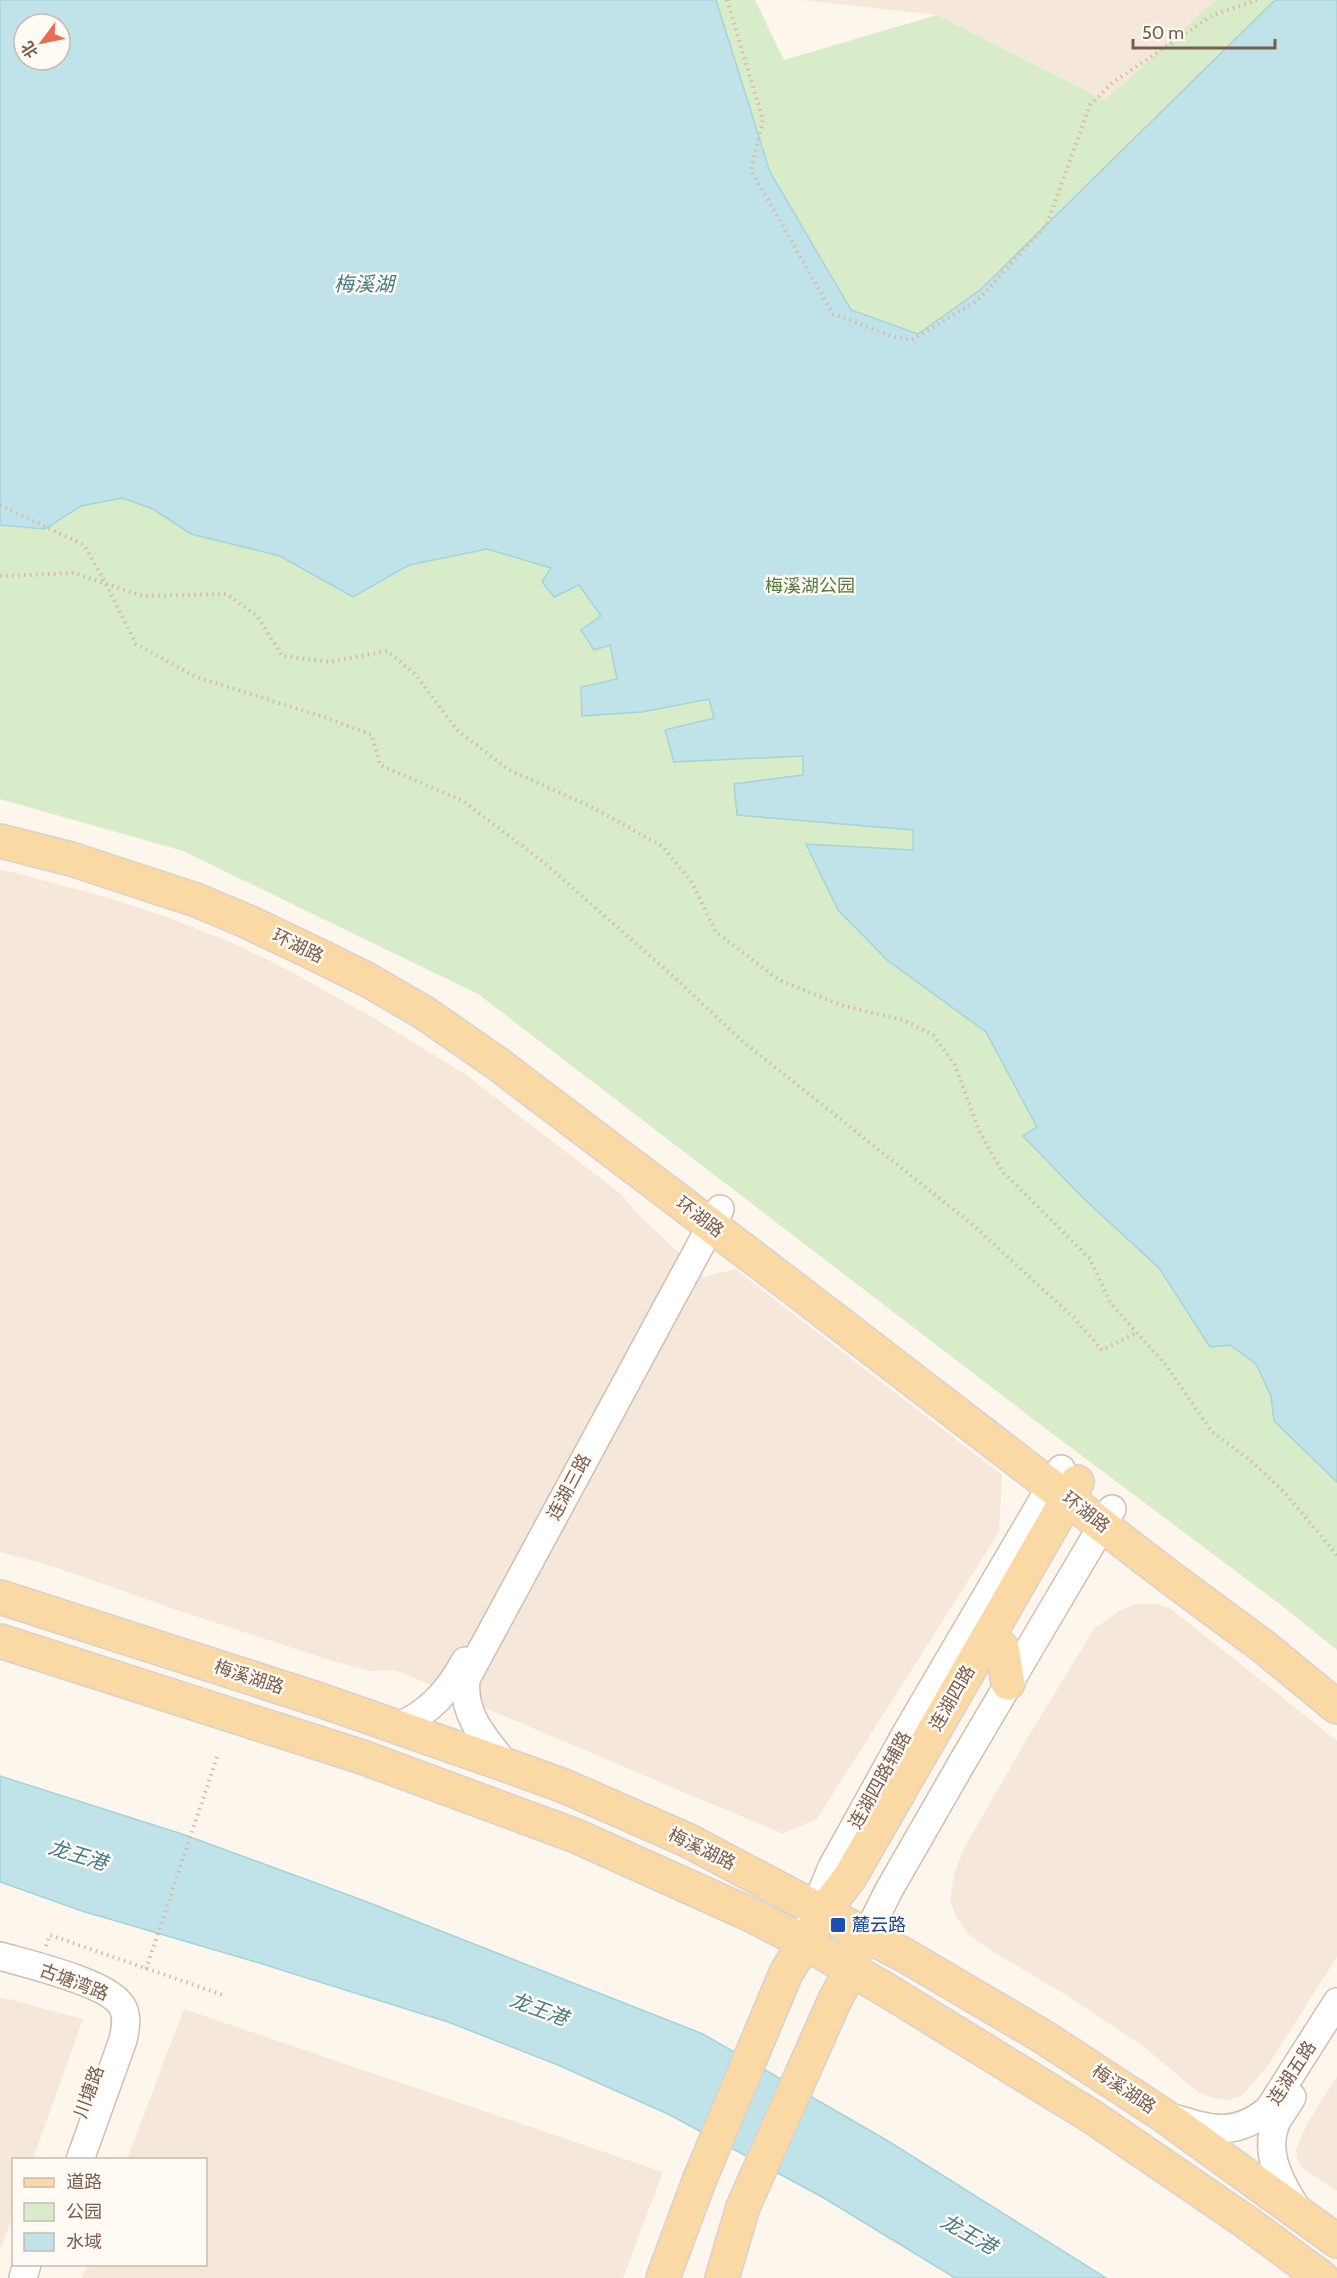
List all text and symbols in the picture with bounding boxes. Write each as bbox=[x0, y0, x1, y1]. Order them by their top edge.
north arrow bbox=[12, 12, 72, 72]
scale bar bbox=[1133, 12, 1276, 50]
text: 50 m bbox=[1142, 22, 1184, 44]
text: 北 bbox=[17, 38, 42, 62]
water label: 梅溪湖 bbox=[334, 272, 397, 296]
park label: 梅溪湖公园 bbox=[765, 575, 855, 597]
street label: 环湖路 bbox=[269, 924, 327, 968]
street label: 环湖路 bbox=[672, 1192, 728, 1242]
street label: 连湖三路 bbox=[542, 1450, 596, 1524]
street label: 环湖路 bbox=[1058, 1487, 1114, 1537]
street label: 梅溪湖路 bbox=[211, 1655, 287, 1699]
street label: 连湖四路 bbox=[924, 1661, 980, 1735]
street label: 连湖四路辅路 bbox=[844, 1727, 916, 1833]
street label: 梅溪湖路 bbox=[665, 1823, 739, 1875]
water label: 龙王港 bbox=[46, 1835, 113, 1876]
place label: 麓云路 bbox=[852, 1914, 906, 1936]
marker: 麓云路 bbox=[829, 1916, 847, 1934]
street label: 古塘湾路 bbox=[36, 1959, 112, 2005]
water label: 龙王港 bbox=[507, 1987, 574, 2032]
street label: 连湖五路 bbox=[1263, 2037, 1321, 2109]
street label: 梅溪湖路 bbox=[1088, 2060, 1160, 2118]
street label: 川塘路 bbox=[69, 2063, 109, 2121]
legend bbox=[12, 2158, 207, 2266]
text: 道路 bbox=[66, 2171, 102, 2193]
text: 公园 bbox=[66, 2201, 102, 2223]
water label: 龙王港 bbox=[937, 2209, 1004, 2260]
text: 水域 bbox=[66, 2231, 102, 2253]

